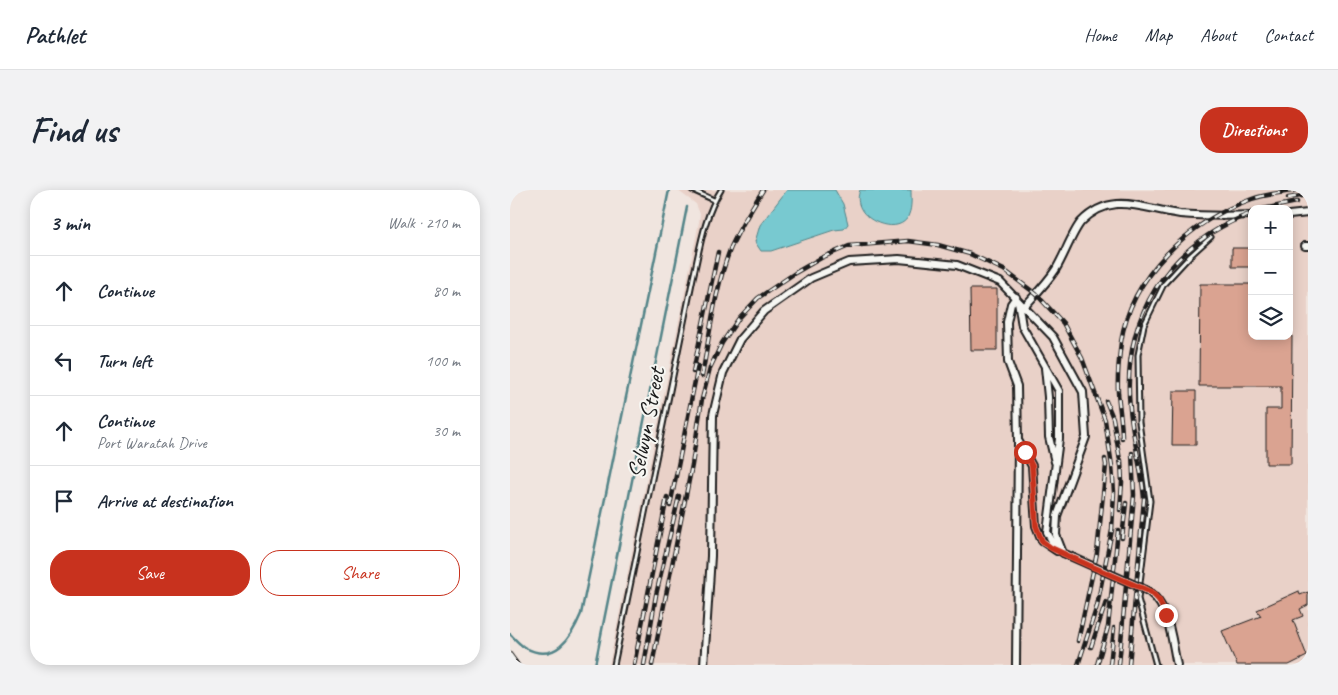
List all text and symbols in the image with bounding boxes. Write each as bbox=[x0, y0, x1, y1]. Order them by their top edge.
text: Pathlet bbox=[25, 20, 85, 50]
text: Home bbox=[1084, 24, 1117, 46]
text: Map bbox=[1145, 24, 1172, 46]
text: About bbox=[1200, 24, 1236, 46]
text: Contact bbox=[1264, 24, 1313, 46]
button: Directions bbox=[1200, 107, 1308, 153]
text: Find us bbox=[30, 108, 117, 153]
map controls bbox=[1248, 205, 1293, 340]
button: + bbox=[1248, 205, 1293, 250]
text: 3 min bbox=[50, 210, 90, 236]
text: Walk · 210 m bbox=[388, 213, 460, 233]
button: − bbox=[1248, 250, 1293, 295]
icon: ahead bbox=[50, 277, 78, 305]
text: Continue bbox=[97, 279, 154, 303]
text: 80 m bbox=[433, 281, 460, 301]
button: layers bbox=[1248, 295, 1293, 340]
icon: left bbox=[50, 347, 78, 375]
text: Turn left bbox=[97, 349, 152, 373]
text: 100 m bbox=[426, 351, 460, 371]
street label: Selwyn Street bbox=[621, 363, 672, 481]
text: Continue bbox=[97, 409, 154, 433]
icon: ahead bbox=[50, 417, 78, 445]
text: 30 m bbox=[433, 421, 460, 441]
text: Port Waratah Drive bbox=[97, 433, 207, 453]
route start bbox=[1014, 441, 1037, 464]
icon: arrive bbox=[50, 487, 78, 515]
text: Arrive at destination bbox=[97, 489, 233, 513]
button: Save bbox=[50, 550, 250, 596]
button: Share bbox=[260, 550, 460, 596]
route end bbox=[1155, 604, 1178, 627]

